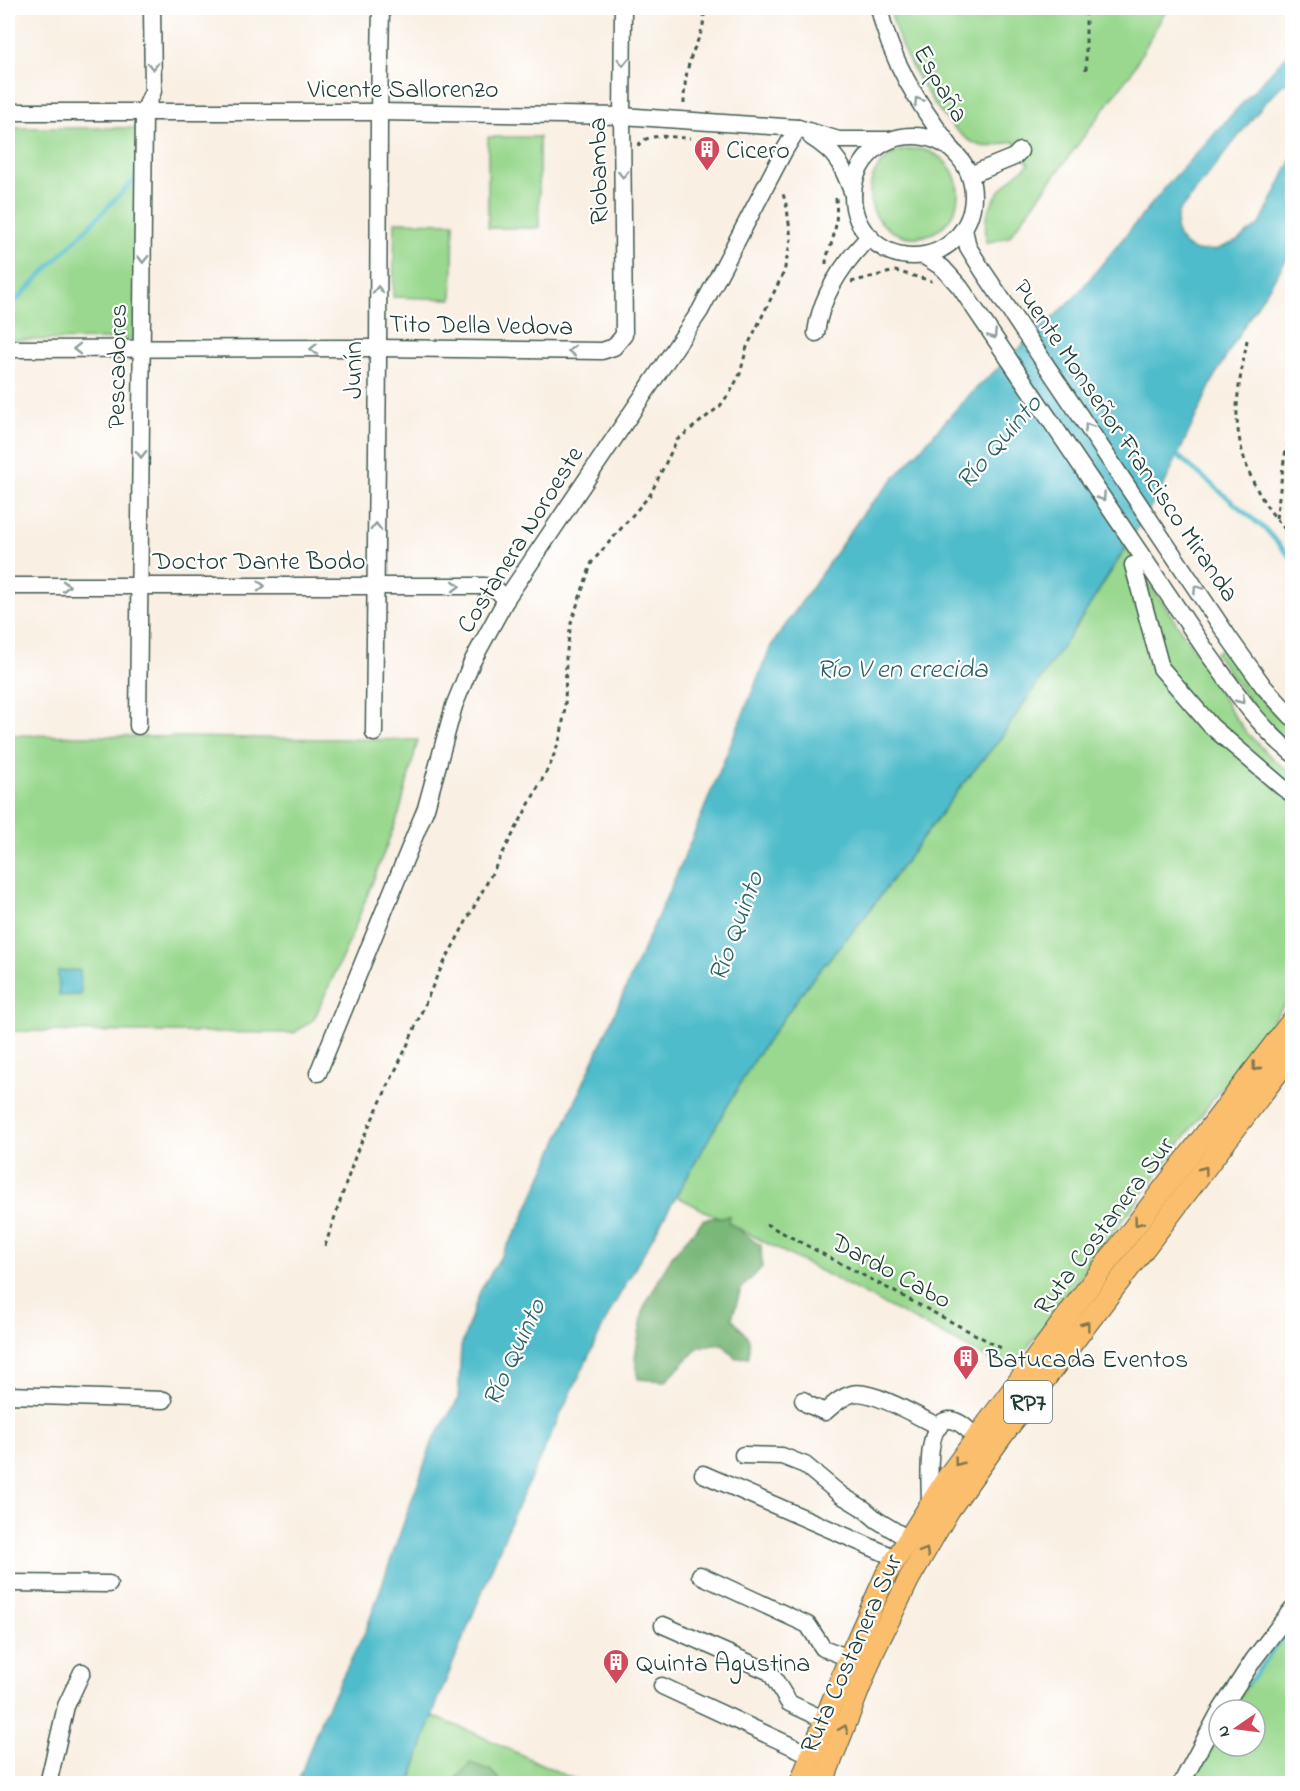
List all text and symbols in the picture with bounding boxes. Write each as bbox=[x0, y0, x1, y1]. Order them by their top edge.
street label: España bbox=[902, 39, 977, 130]
one-way arrow bbox=[616, 57, 629, 66]
one-way arrow bbox=[147, 61, 159, 70]
street label: Vicente Sallorenzo bbox=[306, 72, 499, 110]
one-way arrow bbox=[914, 97, 926, 107]
street label: Riobamba bbox=[580, 117, 620, 225]
place label: Cicero bbox=[726, 133, 790, 171]
building icon: Cicero bbox=[692, 134, 722, 172]
one-way arrow bbox=[617, 170, 629, 179]
one-way arrow bbox=[137, 255, 149, 264]
street label: Puente Monseñor Francisco Miranda bbox=[1002, 273, 1247, 611]
one-way arrow bbox=[372, 285, 384, 294]
street label: Pescadores bbox=[99, 303, 139, 429]
street label: Tito Della Vedova bbox=[388, 306, 573, 348]
one-way arrow bbox=[986, 329, 997, 340]
street label: Junín bbox=[336, 341, 374, 399]
one-way arrow bbox=[309, 342, 318, 355]
one-way arrow bbox=[72, 343, 81, 355]
one-way arrow bbox=[567, 344, 576, 357]
water label: Río Quinto bbox=[948, 386, 1053, 499]
one-way arrow bbox=[1084, 423, 1095, 434]
street label: Costanera Noroeste bbox=[449, 439, 595, 642]
one-way arrow bbox=[135, 450, 147, 459]
one-way arrow bbox=[1095, 490, 1106, 501]
one-way arrow bbox=[370, 522, 382, 531]
street label: Doctor Dante Bodo bbox=[152, 544, 365, 582]
one-way arrow bbox=[256, 579, 265, 592]
one-way arrow bbox=[61, 580, 70, 592]
one-way arrow bbox=[451, 580, 460, 592]
one-way arrow bbox=[1192, 585, 1204, 595]
water label: Río V en crecida bbox=[816, 651, 988, 690]
one-way arrow bbox=[1234, 693, 1245, 704]
water label: Río Quinto bbox=[699, 865, 776, 987]
one-way arrow bbox=[1253, 1060, 1264, 1071]
street label: Ruta Costanera Sur bbox=[1026, 1129, 1186, 1324]
one-way arrow bbox=[1197, 1165, 1208, 1176]
one-way arrow bbox=[1134, 1215, 1145, 1226]
street label: Dardo Cabo bbox=[823, 1225, 958, 1320]
water label: Río Quinto bbox=[473, 1292, 558, 1413]
one-way arrow bbox=[1079, 1321, 1090, 1332]
place label: Batucada Eventos bbox=[985, 1342, 1188, 1380]
building icon: Batucada Eventos bbox=[951, 1343, 981, 1381]
road number: RP7 bbox=[1004, 1381, 1052, 1423]
one-way arrow bbox=[955, 1456, 966, 1467]
street label: Ruta Costanera Sur bbox=[792, 1547, 914, 1760]
one-way arrow bbox=[917, 1548, 929, 1558]
place label: Quinta Agustina bbox=[636, 1646, 810, 1684]
building icon: Quinta Agustina bbox=[601, 1647, 631, 1685]
north arrow bbox=[1207, 1698, 1267, 1758]
text: N bbox=[1211, 1723, 1237, 1739]
one-way arrow bbox=[836, 1724, 849, 1735]

